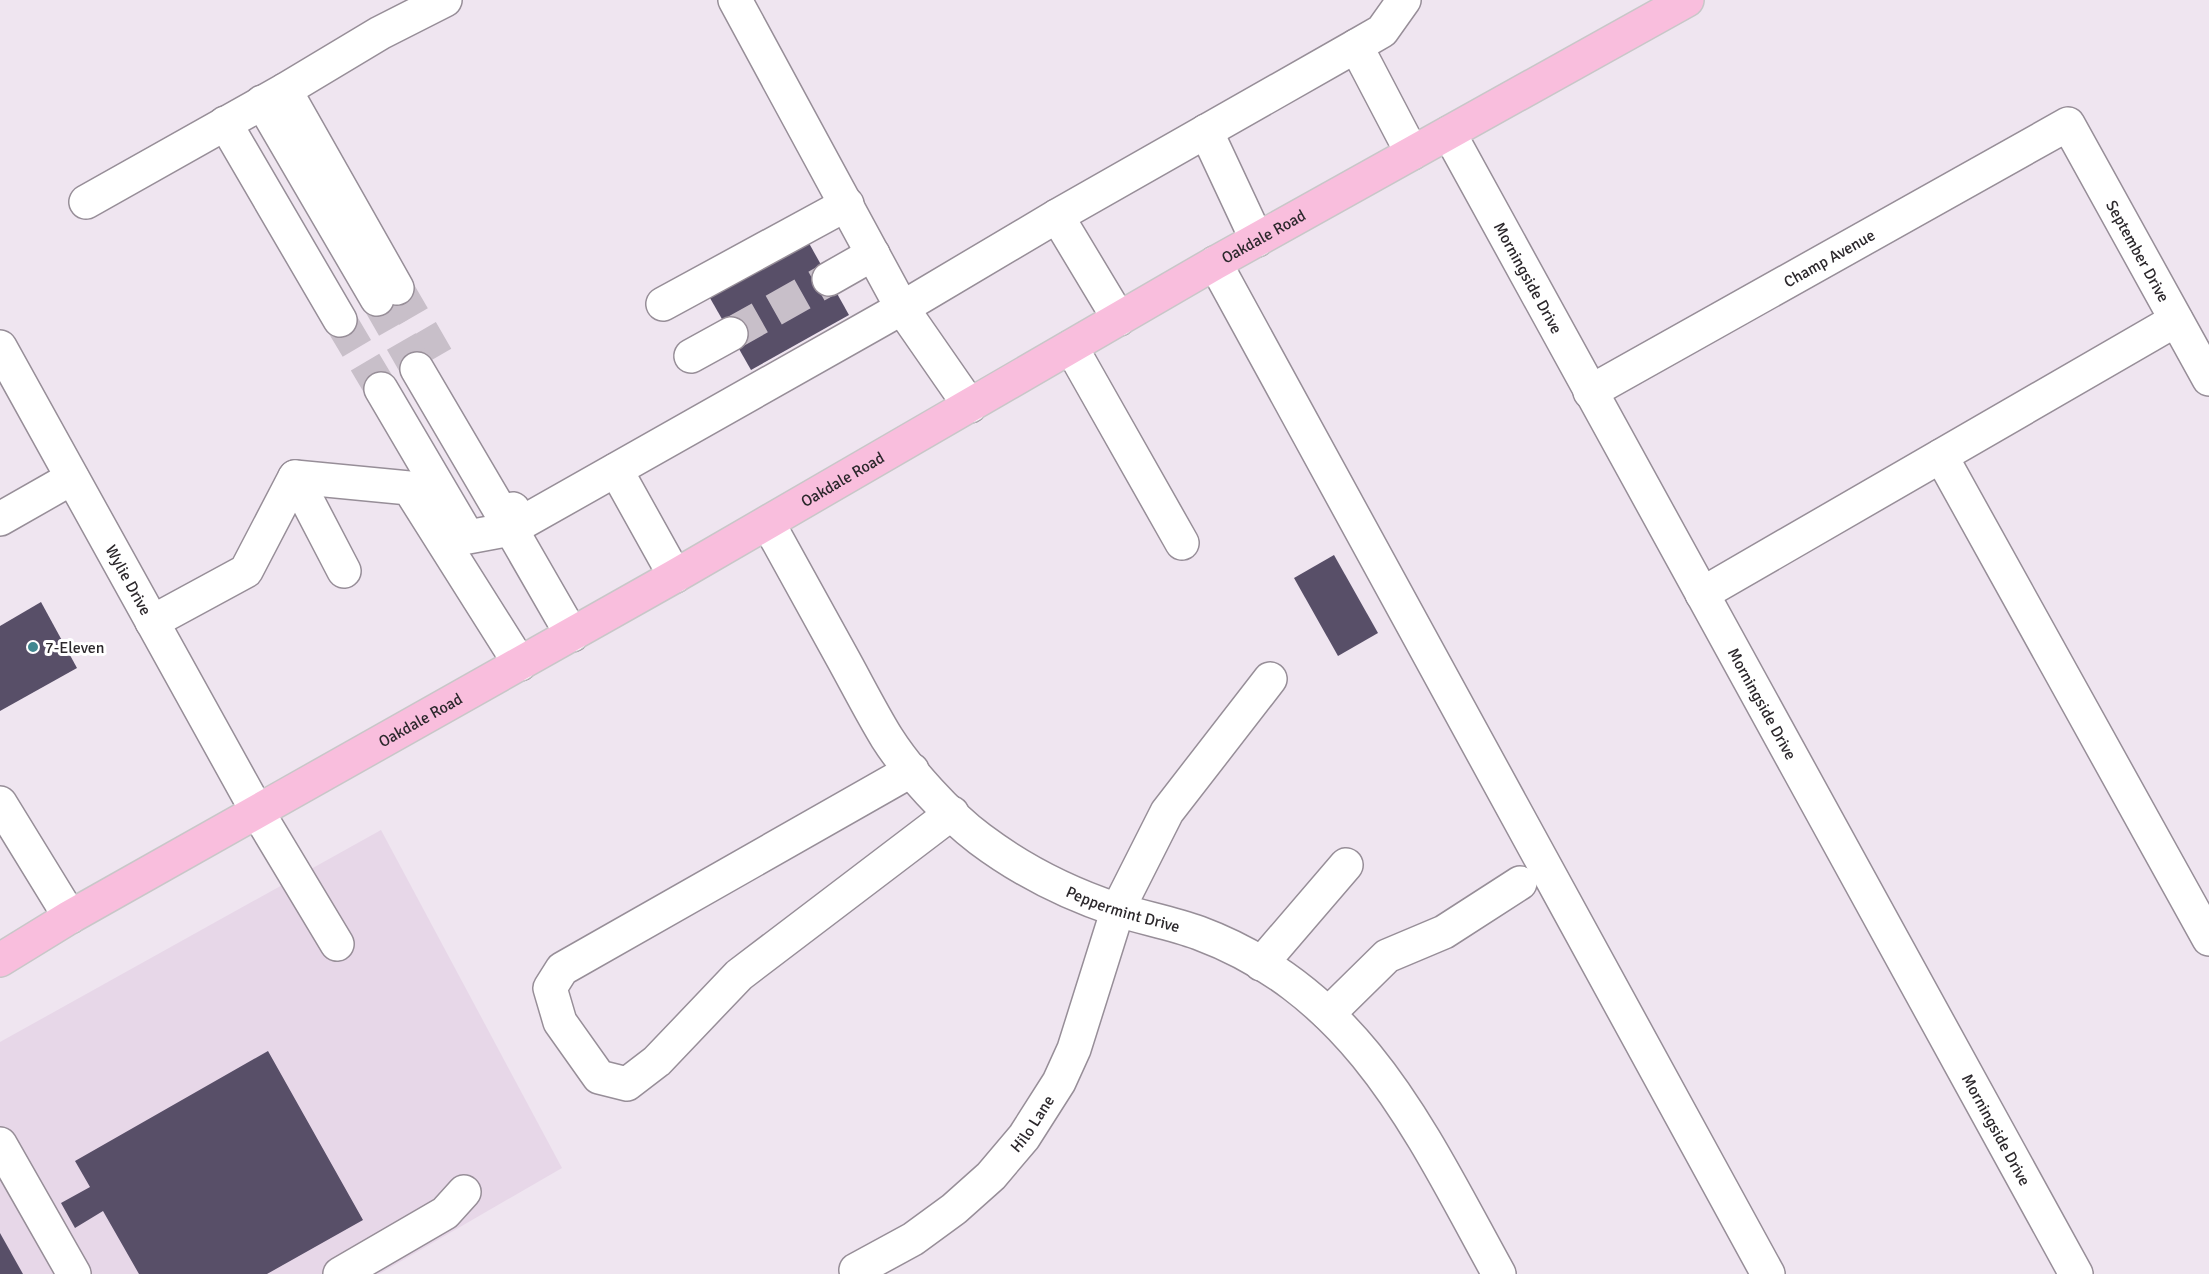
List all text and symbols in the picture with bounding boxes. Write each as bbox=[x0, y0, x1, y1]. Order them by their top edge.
street label: September Drive bbox=[2101, 197, 2173, 306]
street label: Oakdale Road bbox=[1218, 206, 1309, 268]
street label: Morningside Drive bbox=[1489, 219, 1566, 338]
street label: Champ Avenue bbox=[1780, 225, 1879, 292]
street label: Oakdale Road bbox=[797, 448, 888, 512]
street label: Wylie Drive bbox=[101, 541, 155, 619]
place label: 7-Eleven bbox=[45, 638, 104, 658]
marker: 7-Eleven bbox=[26, 640, 40, 654]
street label: Morningside Drive bbox=[1723, 645, 1800, 763]
street label: Oakdale Road bbox=[375, 689, 466, 752]
street label: Peppermint Drive bbox=[1063, 882, 1182, 937]
street label: Morningside Drive bbox=[1957, 1071, 2034, 1189]
street label: Hilo Lane bbox=[1006, 1092, 1059, 1157]

